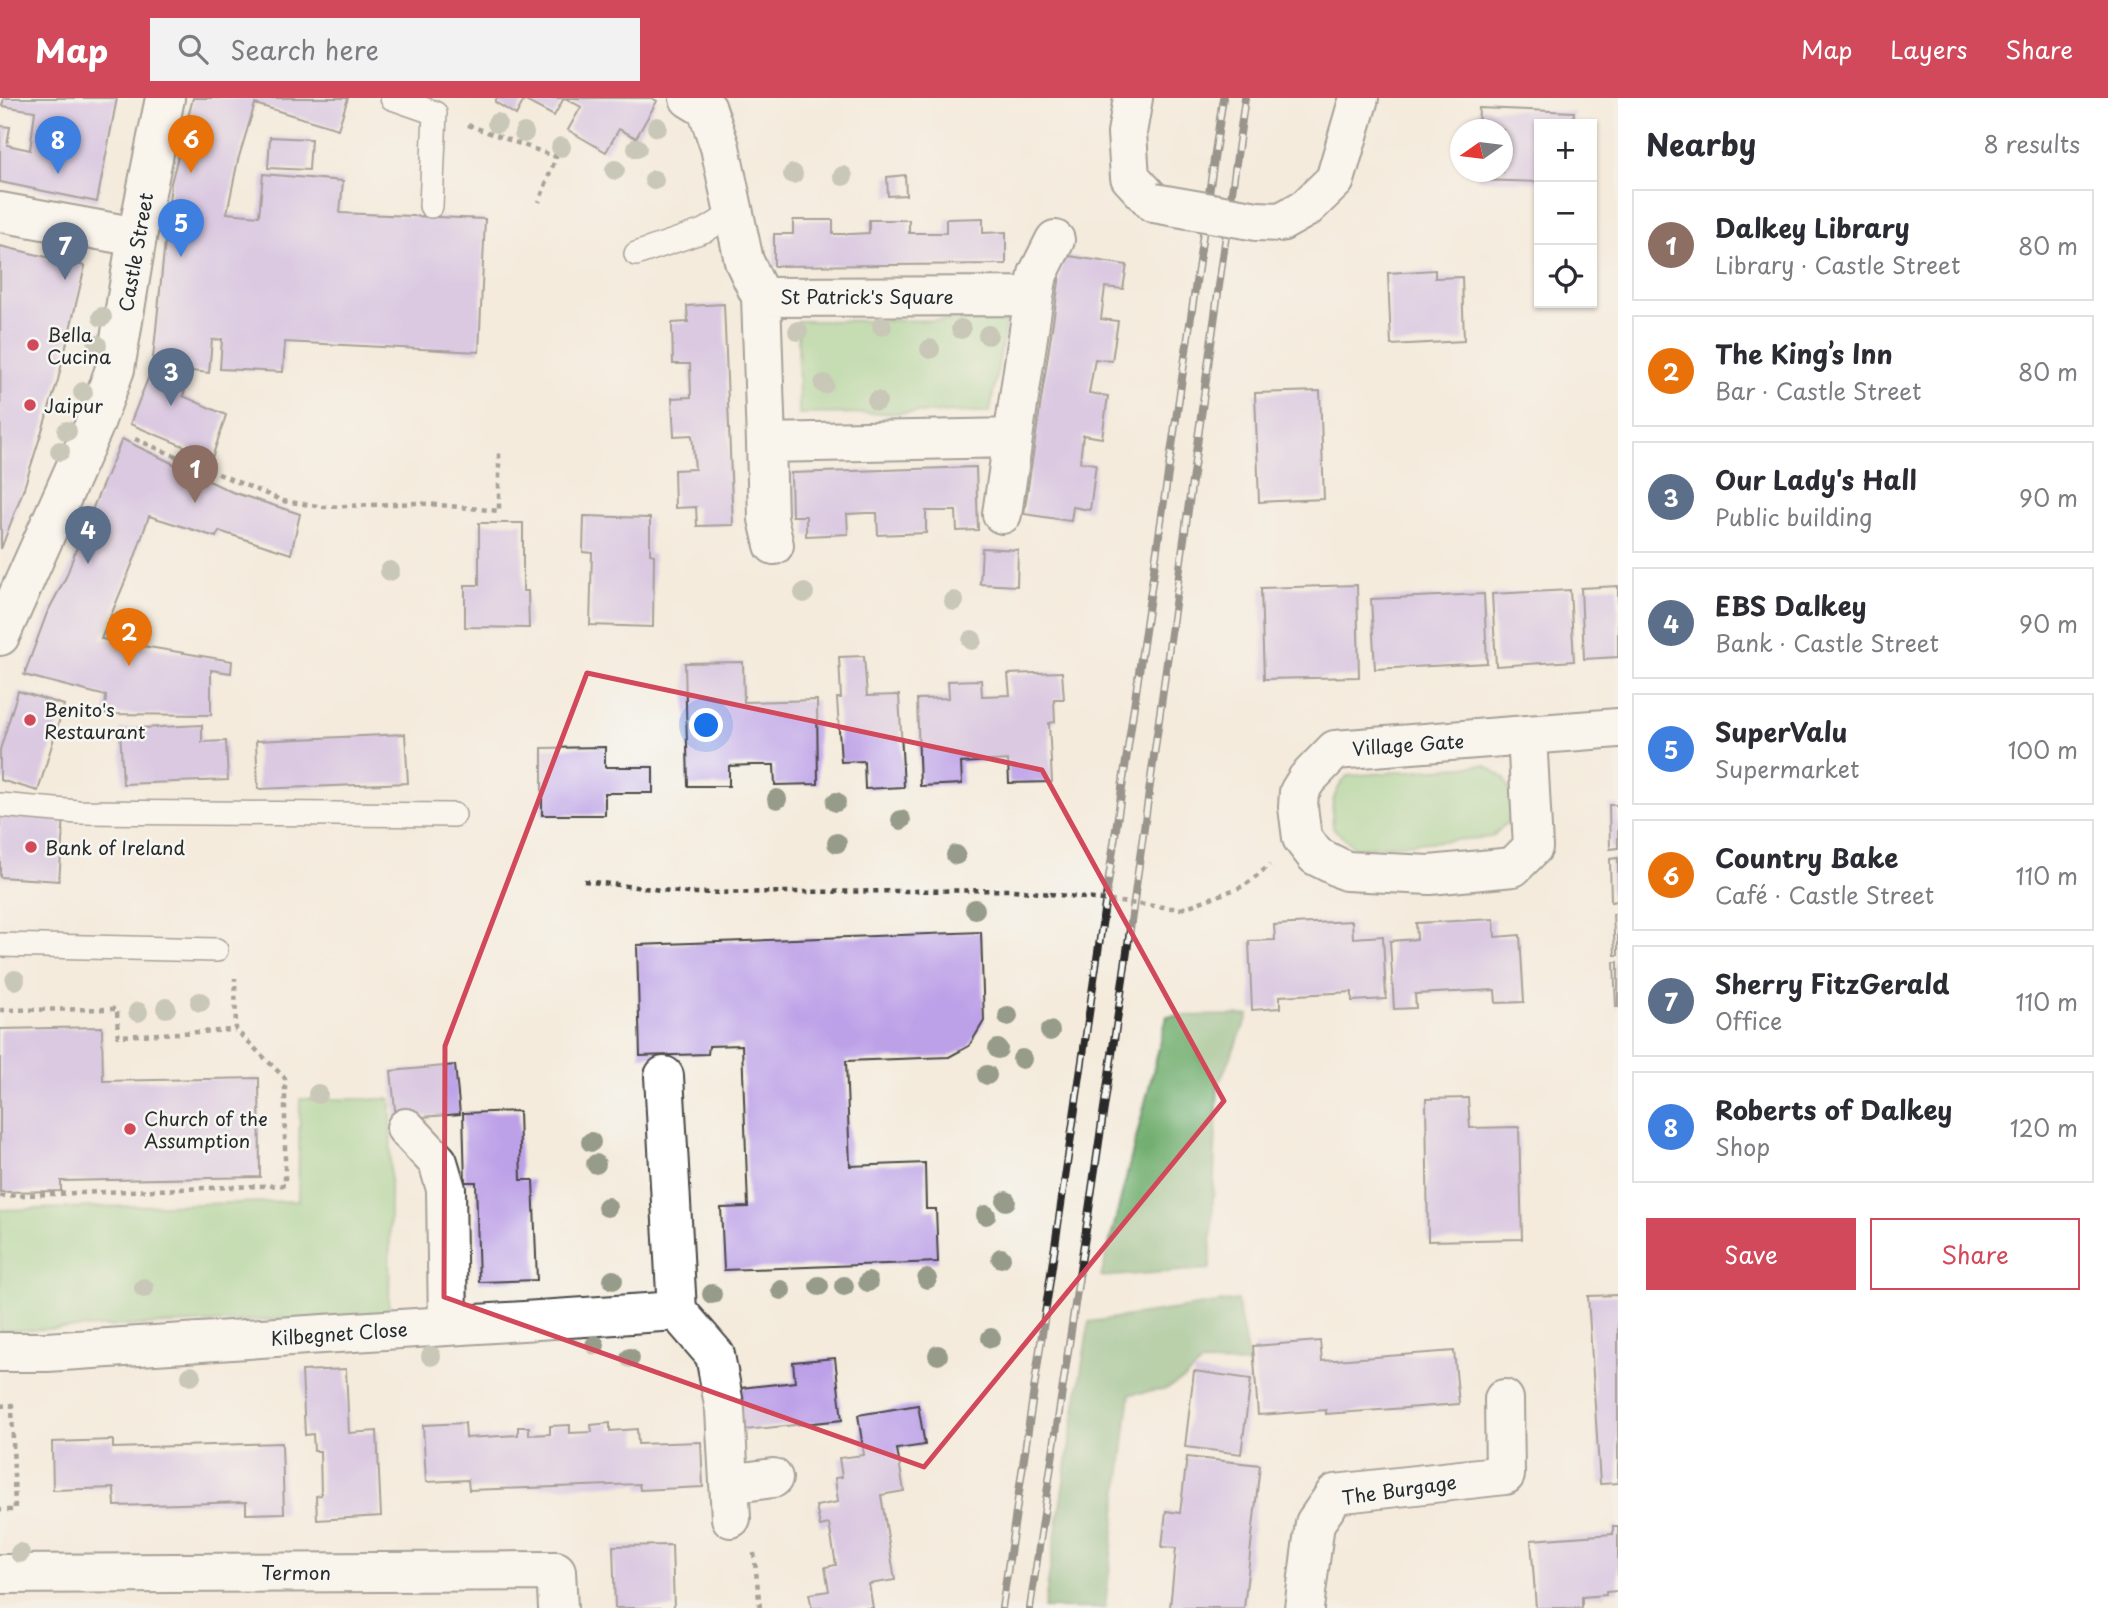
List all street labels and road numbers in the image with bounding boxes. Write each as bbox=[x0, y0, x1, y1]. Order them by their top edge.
street label: Castle Street bbox=[111, 190, 159, 314]
street label: St Patrick's Square bbox=[780, 282, 954, 310]
street label: Village Gate bbox=[1351, 726, 1465, 762]
street label: Kilbegnet Close bbox=[270, 1314, 408, 1352]
street label: The Burgage bbox=[1340, 1467, 1458, 1511]
street label: Termon bbox=[261, 1558, 331, 1586]

